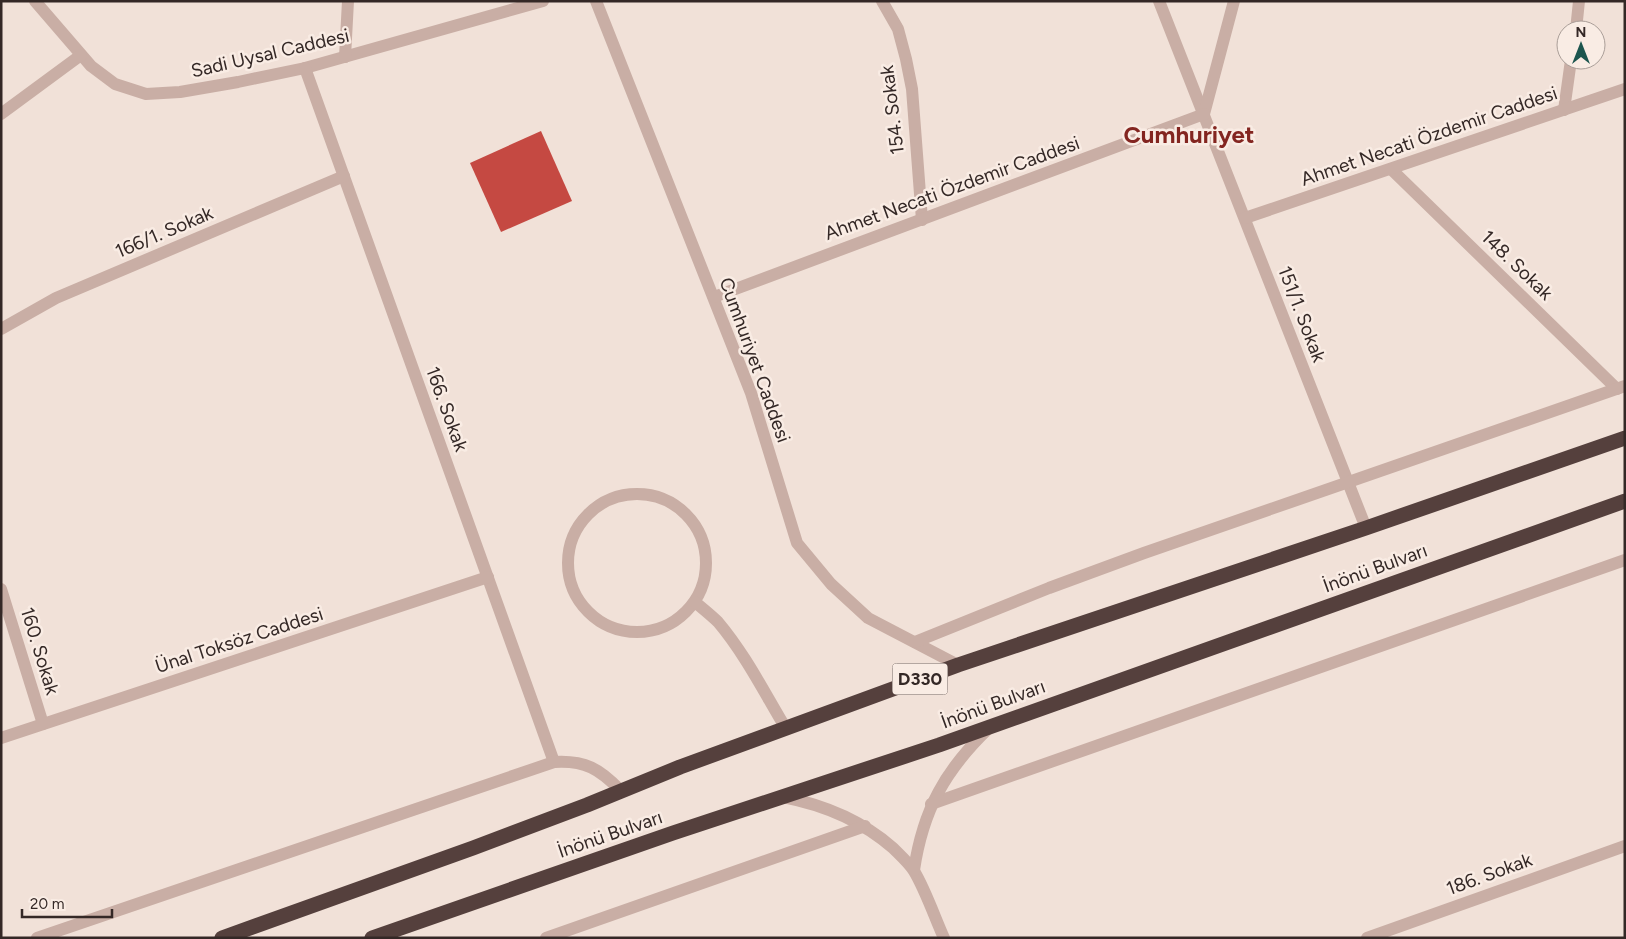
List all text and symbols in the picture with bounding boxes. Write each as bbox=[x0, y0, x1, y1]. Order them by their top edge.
north arrow bbox=[1556, 20, 1606, 70]
street label: Sadi Uysal Caddesi bbox=[189, 24, 351, 82]
text: N bbox=[1576, 24, 1586, 41]
street label: 154. Sokak bbox=[875, 63, 909, 156]
street label: Ahmet Necati Özdemir Caddesi bbox=[1298, 81, 1560, 191]
district label: Cumhuriyet bbox=[1123, 120, 1255, 149]
street label: Ahmet Necati Özdemir Caddesi bbox=[821, 131, 1083, 245]
street label: 166/1. Sokak bbox=[112, 201, 217, 263]
street label: 148. Sokak bbox=[1476, 225, 1558, 305]
street label: 151/1. Sokak bbox=[1273, 263, 1331, 366]
street label: Cumhuriyet Caddesi bbox=[714, 274, 796, 446]
street label: 166. Sokak bbox=[421, 363, 473, 455]
street label: İnönü Bulvarı bbox=[1320, 539, 1430, 597]
street label: Ünal Toksöz Caddesi bbox=[152, 602, 326, 678]
street label: 160. Sokak bbox=[16, 605, 64, 698]
road number: D330 bbox=[892, 664, 948, 694]
street label: İnönü Bulvarı bbox=[938, 675, 1048, 733]
street label: İnönü Bulvarı bbox=[555, 805, 665, 863]
street label: 186. Sokak bbox=[1443, 848, 1536, 900]
scale bar bbox=[22, 886, 112, 918]
text: 20 m bbox=[30, 895, 64, 913]

